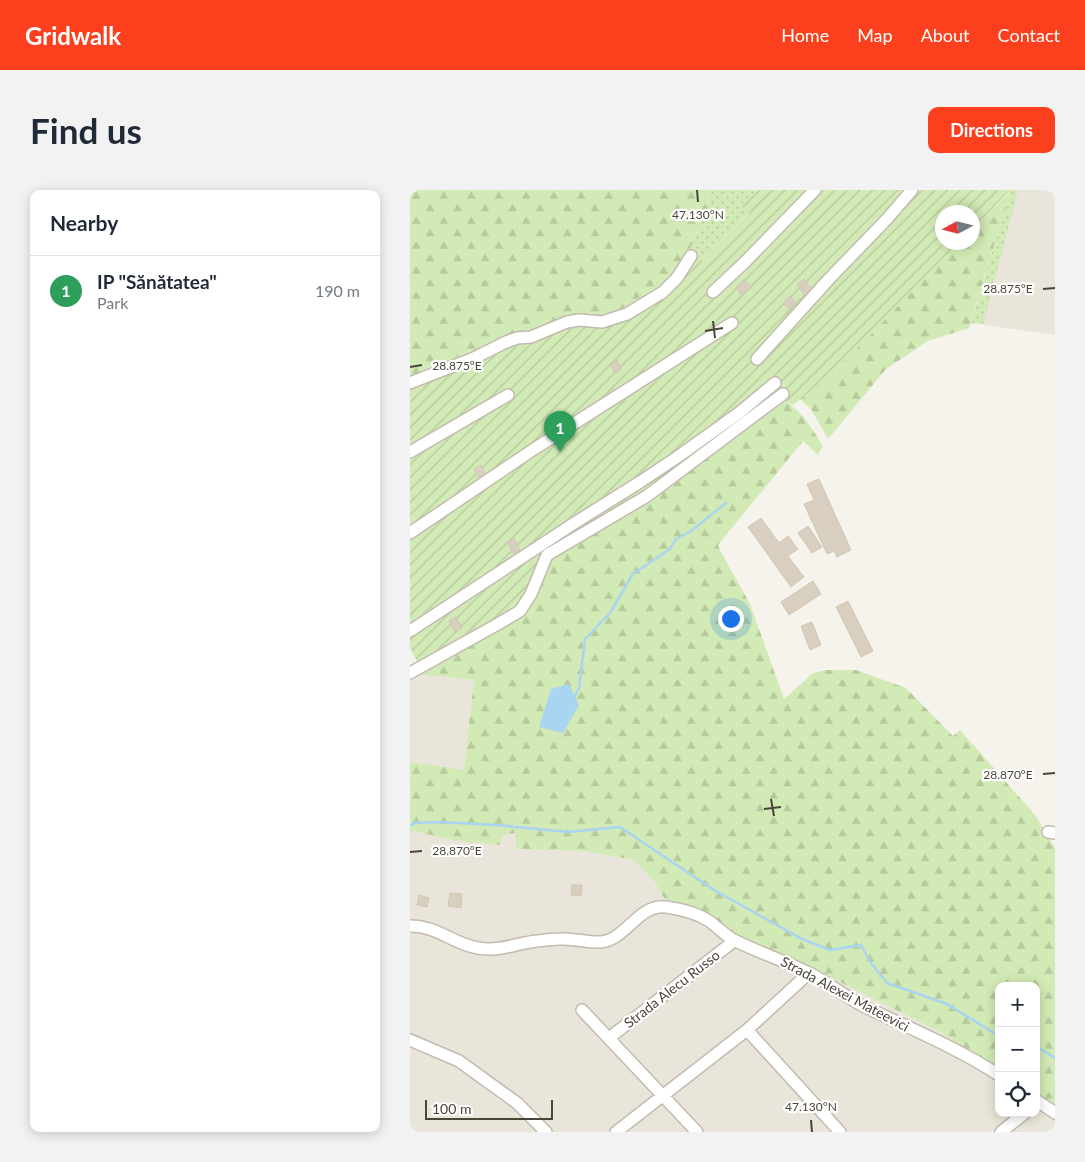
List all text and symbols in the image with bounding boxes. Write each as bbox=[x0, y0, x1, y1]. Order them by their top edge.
text: Gridwalk bbox=[25, 21, 121, 50]
text: Home bbox=[781, 24, 829, 46]
text: Map bbox=[857, 24, 893, 46]
text: About bbox=[921, 24, 970, 46]
text: Contact bbox=[998, 24, 1060, 46]
button: Directions bbox=[928, 107, 1055, 153]
text: Find us bbox=[30, 109, 142, 151]
north arrow bbox=[935, 205, 980, 250]
text: 47.130°N bbox=[672, 207, 724, 222]
text: Nearby bbox=[50, 210, 118, 235]
text: IP "Sănătatea" bbox=[97, 270, 217, 293]
text: 1 bbox=[61, 281, 71, 300]
text: 190 m bbox=[315, 281, 360, 300]
text: 28.875°E bbox=[983, 281, 1033, 296]
text: Park bbox=[97, 293, 128, 312]
text: 28.875°E bbox=[432, 358, 482, 373]
pin: 1 bbox=[544, 411, 576, 452]
your location bbox=[718, 606, 744, 632]
text: 28.870°E bbox=[983, 767, 1033, 782]
text: 28.870°E bbox=[432, 843, 482, 858]
street label: Strada Alecu Russo bbox=[620, 946, 723, 1031]
street label: Strada Alexei Mateevici bbox=[778, 952, 912, 1035]
map controls bbox=[995, 982, 1040, 1117]
button: + bbox=[995, 982, 1040, 1027]
button: − bbox=[995, 1027, 1040, 1072]
button: locate bbox=[995, 1072, 1040, 1117]
scale bar bbox=[425, 1097, 552, 1120]
text: 47.130°N bbox=[785, 1099, 837, 1114]
text: 100 m bbox=[432, 1100, 471, 1117]

